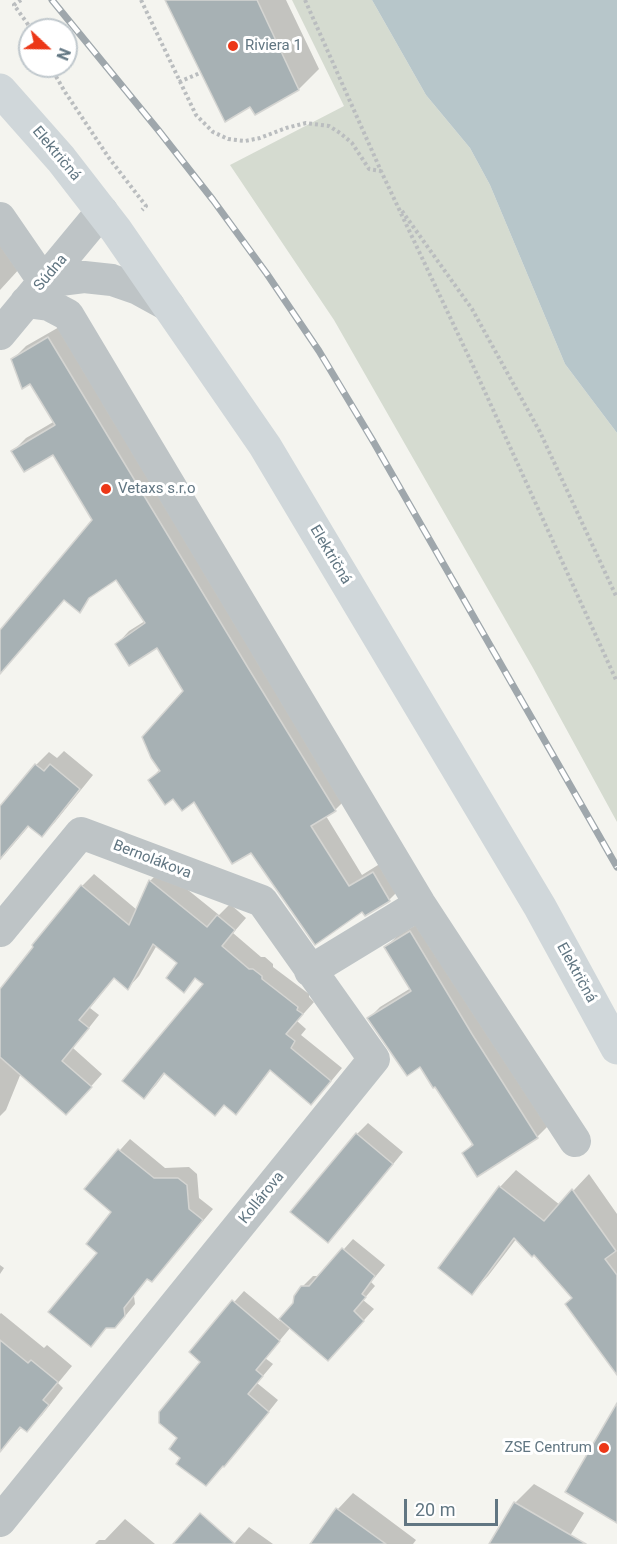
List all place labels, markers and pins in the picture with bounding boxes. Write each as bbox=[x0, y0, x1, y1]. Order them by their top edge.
place label: Riviera 1 bbox=[245, 37, 302, 55]
marker: Riviera 1 bbox=[226, 39, 240, 53]
place label: Vetaxs s.r.o bbox=[118, 480, 196, 498]
marker: Vetaxs s.r.o bbox=[99, 482, 113, 496]
place label: ZSE Centrum bbox=[504, 1439, 592, 1457]
marker: ZSE Centrum bbox=[597, 1441, 611, 1455]

